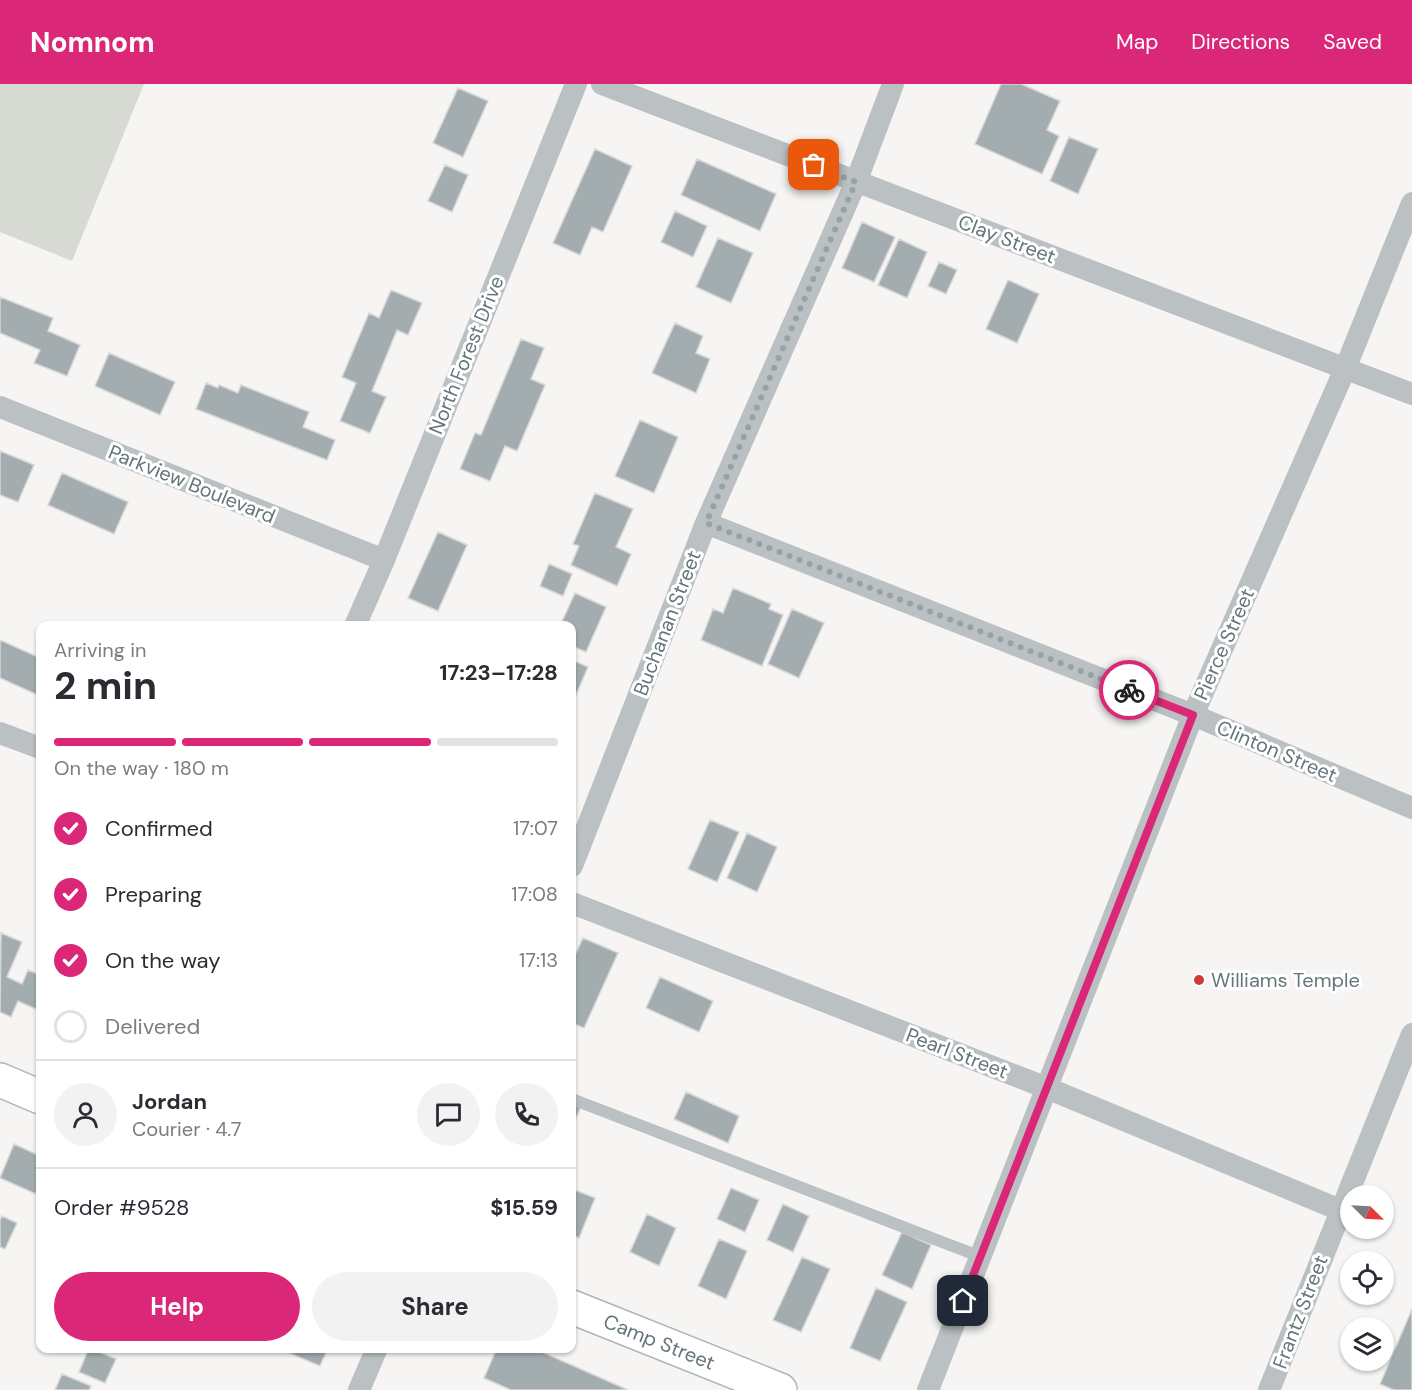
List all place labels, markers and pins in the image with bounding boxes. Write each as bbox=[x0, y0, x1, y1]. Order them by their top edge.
pin bbox=[788, 139, 839, 190]
place label: Williams Temple bbox=[1211, 967, 1360, 993]
marker: Williams Temple bbox=[1192, 973, 1206, 987]
pin bbox=[937, 1275, 988, 1326]

